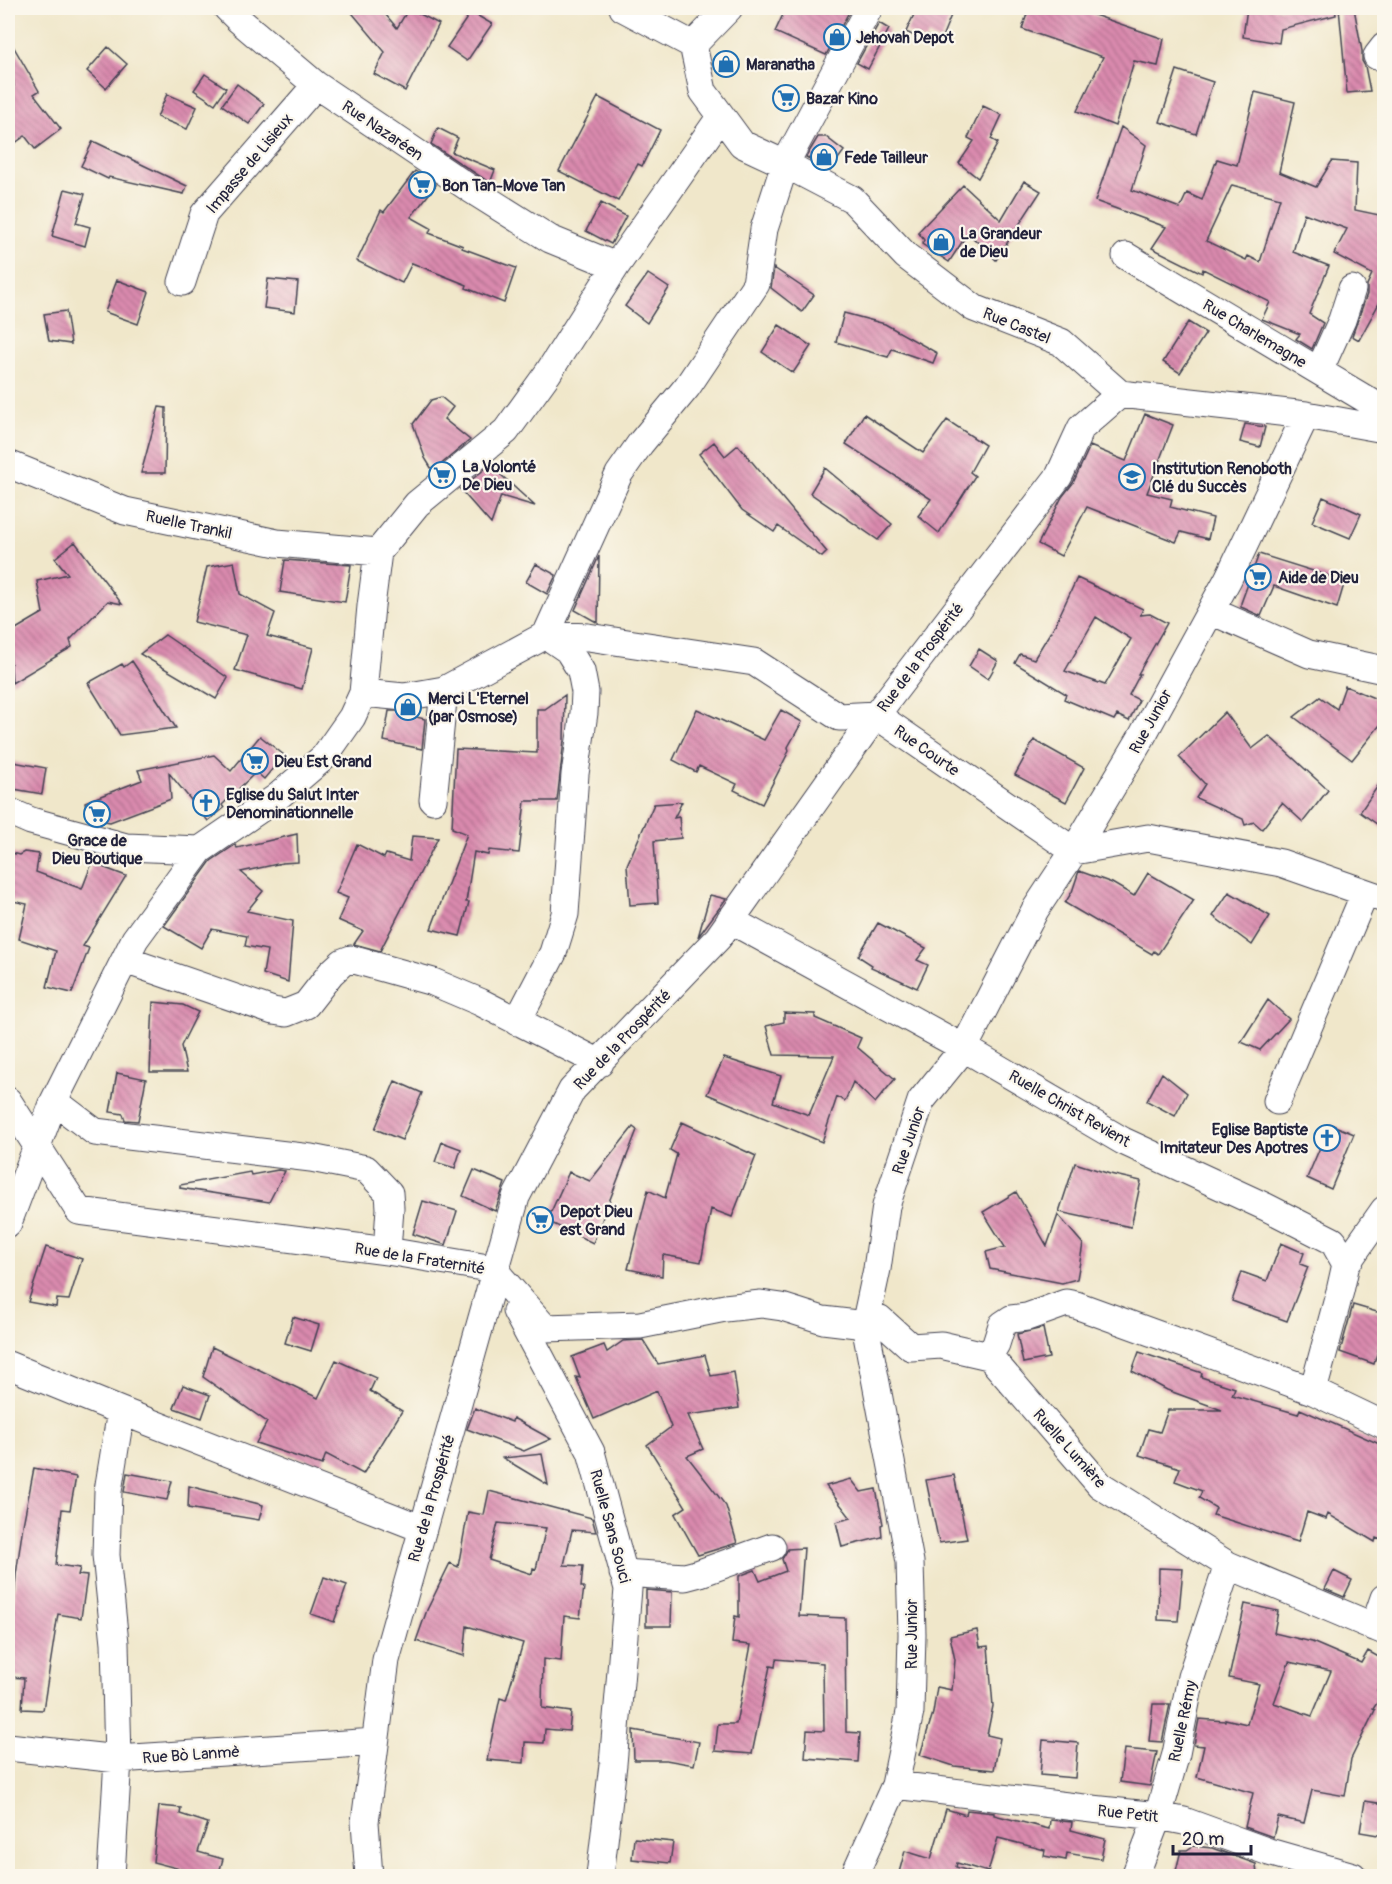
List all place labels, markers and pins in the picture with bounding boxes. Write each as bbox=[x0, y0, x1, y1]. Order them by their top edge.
shop icon: Jehovah Depot bbox=[822, 22, 852, 52]
place label: Jehovah Depot bbox=[856, 28, 954, 48]
shop icon: Maranatha bbox=[711, 49, 741, 79]
place label: Maranatha bbox=[746, 55, 816, 75]
supermarket icon: Bazar Kino bbox=[771, 83, 801, 113]
place label: Bazar Kino bbox=[806, 89, 878, 109]
shop icon: Fede Tailleur bbox=[809, 142, 839, 172]
place label: Fede Tailleur bbox=[844, 148, 928, 168]
supermarket icon: Bon Tan-Move Tan bbox=[407, 170, 437, 200]
place label: Bon Tan-Move Tan bbox=[442, 176, 565, 196]
place label: La Grandeur de Dieu bbox=[960, 224, 1042, 262]
shop icon: La Grandeur de Dieu bbox=[926, 227, 956, 257]
place label: La Volonté De Dieu bbox=[462, 457, 537, 495]
place label: Institution Renoboth Clé du Succès bbox=[1152, 459, 1292, 497]
supermarket icon: La Volonté De Dieu bbox=[427, 460, 457, 490]
school or university icon: Institution Renoboth Clé du Succès bbox=[1117, 462, 1147, 492]
supermarket icon: Aide de Dieu bbox=[1243, 562, 1273, 592]
place label: Aide de Dieu bbox=[1278, 568, 1359, 588]
place label: Merci L'Eternel (par Osmose) bbox=[428, 689, 529, 727]
shop icon: Merci L'Eternel (par Osmose) bbox=[393, 692, 423, 722]
supermarket icon: Dieu Est Grand bbox=[240, 746, 270, 776]
place label: Dieu Est Grand bbox=[274, 752, 372, 772]
place label: Eglise du Salut Inter Denominationnelle bbox=[226, 785, 359, 823]
church icon: Eglise du Salut Inter Denominationnelle bbox=[191, 788, 221, 818]
supermarket icon: Grace de Dieu Boutique bbox=[82, 799, 112, 829]
place label: Grace de Dieu Boutique bbox=[52, 831, 143, 869]
place label: Eglise Baptiste Imitateur Des Apotres bbox=[1160, 1120, 1309, 1158]
church icon: Eglise Baptiste Imitateur Des Apotres bbox=[1312, 1123, 1342, 1153]
place label: Depot Dieu est Grand bbox=[559, 1202, 633, 1240]
supermarket icon: Depot Dieu est Grand bbox=[525, 1205, 555, 1235]

